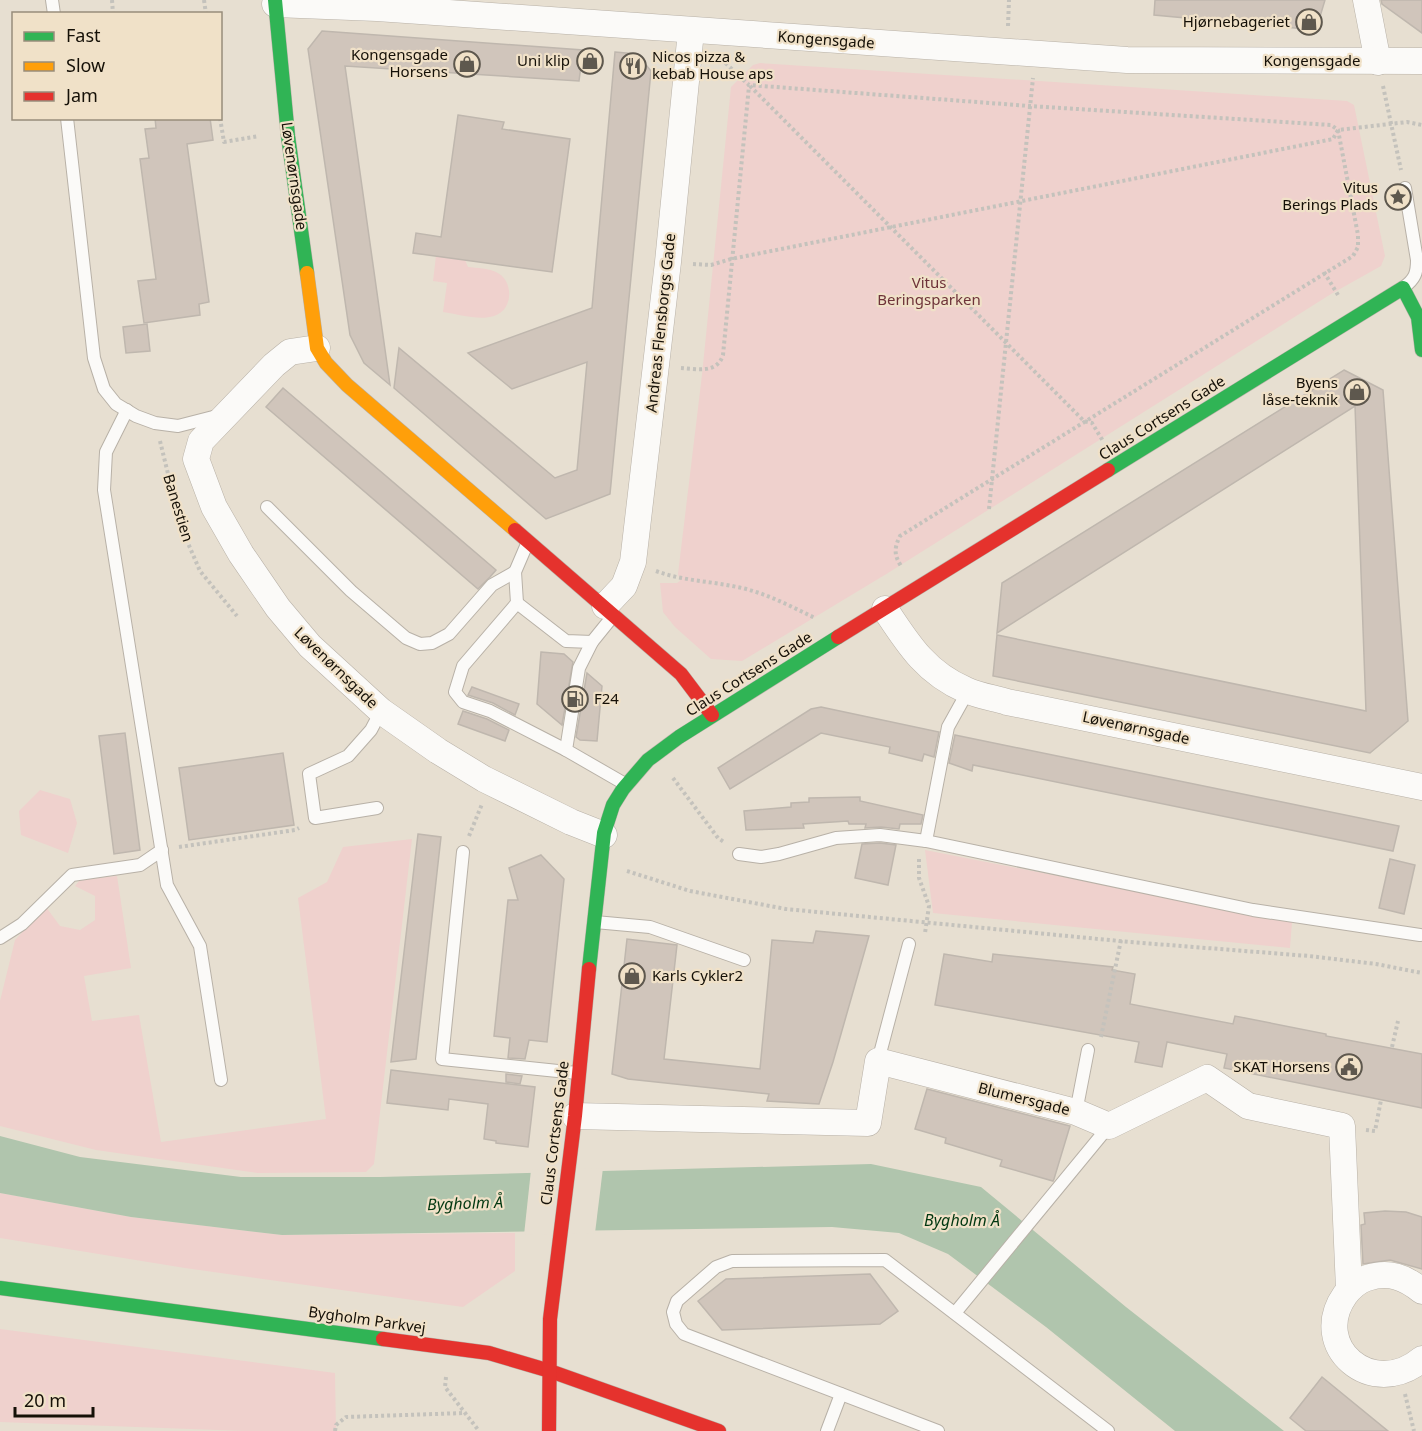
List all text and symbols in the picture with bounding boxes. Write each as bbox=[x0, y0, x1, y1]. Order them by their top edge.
shop icon: Hjørnebageriet bbox=[1294, 7, 1324, 37]
place label: Hjørnebageriet bbox=[1183, 11, 1291, 31]
legend bbox=[12, 12, 222, 120]
text: Fast bbox=[66, 23, 101, 47]
street label: Kongensgade bbox=[777, 26, 875, 52]
place label: Kongensgade Horsens bbox=[351, 44, 448, 81]
shop icon: Uni klip bbox=[575, 46, 605, 76]
place label: Nicos pizza & kebab House aps bbox=[652, 46, 773, 83]
shop icon: Kongensgade Horsens bbox=[452, 49, 482, 79]
place label: Uni klip bbox=[517, 50, 570, 70]
street label: Kongensgade bbox=[1263, 50, 1361, 70]
restaurant icon: Nicos pizza & kebab House aps bbox=[618, 51, 648, 81]
text: Slow bbox=[66, 53, 105, 77]
text: Jam bbox=[64, 83, 98, 107]
street label: Løvenørnsgade bbox=[277, 120, 312, 231]
place label: Vitus Berings Plads bbox=[1282, 177, 1378, 214]
place icon: Vitus Berings Plads bbox=[1383, 182, 1413, 212]
street label: Andreas Flensborgs Gade bbox=[641, 232, 679, 414]
park label: Vitus Beringsparken bbox=[877, 272, 981, 309]
street label: Claus Cortsens Gade bbox=[1095, 370, 1228, 464]
place label: Byens låse-teknik bbox=[1262, 372, 1338, 409]
shop icon: Byens låse-teknik bbox=[1342, 377, 1372, 407]
street label: Banestien bbox=[159, 471, 199, 544]
street label: Løvenørnsgade bbox=[291, 622, 383, 712]
street label: Claus Cortsens Gade bbox=[682, 626, 815, 720]
fuel station icon: F24 bbox=[560, 684, 590, 714]
place label: F24 bbox=[594, 688, 619, 708]
street label: Løvenørnsgade bbox=[1081, 706, 1192, 748]
shop icon: Karls Cykler2 bbox=[617, 961, 647, 991]
place label: Karls Cykler2 bbox=[652, 965, 743, 985]
public building icon: SKAT Horsens bbox=[1334, 1052, 1364, 1082]
place label: SKAT Horsens bbox=[1233, 1056, 1330, 1076]
street label: Claus Cortsens Gade bbox=[535, 1060, 573, 1206]
street label: Blumersgade bbox=[976, 1077, 1072, 1119]
water label: Bygholm Å bbox=[427, 1191, 503, 1215]
water label: Bygholm Å bbox=[924, 1209, 1000, 1231]
street label: Bygholm Parkvej bbox=[307, 1301, 427, 1337]
scale bar bbox=[15, 1380, 93, 1418]
text: 20 m bbox=[24, 1388, 66, 1412]

